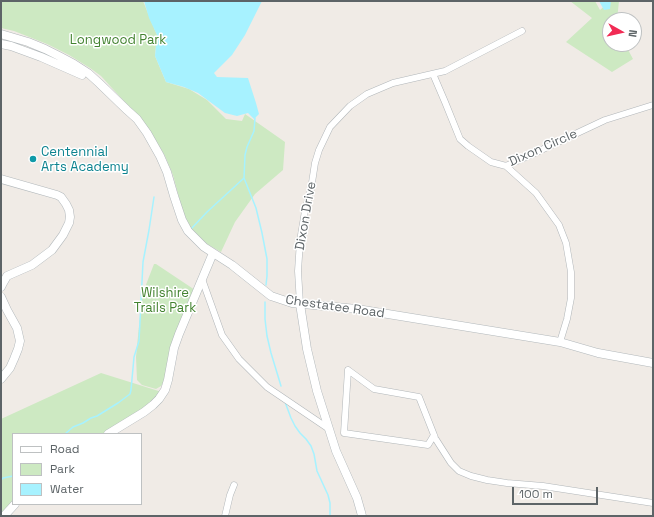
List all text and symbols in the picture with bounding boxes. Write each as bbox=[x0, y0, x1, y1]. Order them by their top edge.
north arrow bbox=[602, 12, 642, 52]
text: N bbox=[625, 29, 640, 38]
park label: Longwood Park bbox=[70, 32, 166, 48]
street label: Dixon Circle bbox=[506, 126, 580, 170]
place label: Centennial Arts Academy bbox=[41, 144, 129, 175]
marker: Centennial Arts Academy bbox=[28, 154, 38, 164]
street label: Dixon Drive bbox=[292, 180, 320, 252]
park label: Wilshire Trails Park bbox=[134, 285, 196, 316]
street label: Chestatee Road bbox=[284, 292, 386, 322]
legend bbox=[12, 433, 142, 505]
text: Road bbox=[50, 441, 79, 457]
text: Park bbox=[50, 461, 75, 477]
scale bar bbox=[514, 479, 600, 505]
text: Water bbox=[50, 481, 84, 497]
text: 100 m bbox=[519, 486, 553, 502]

